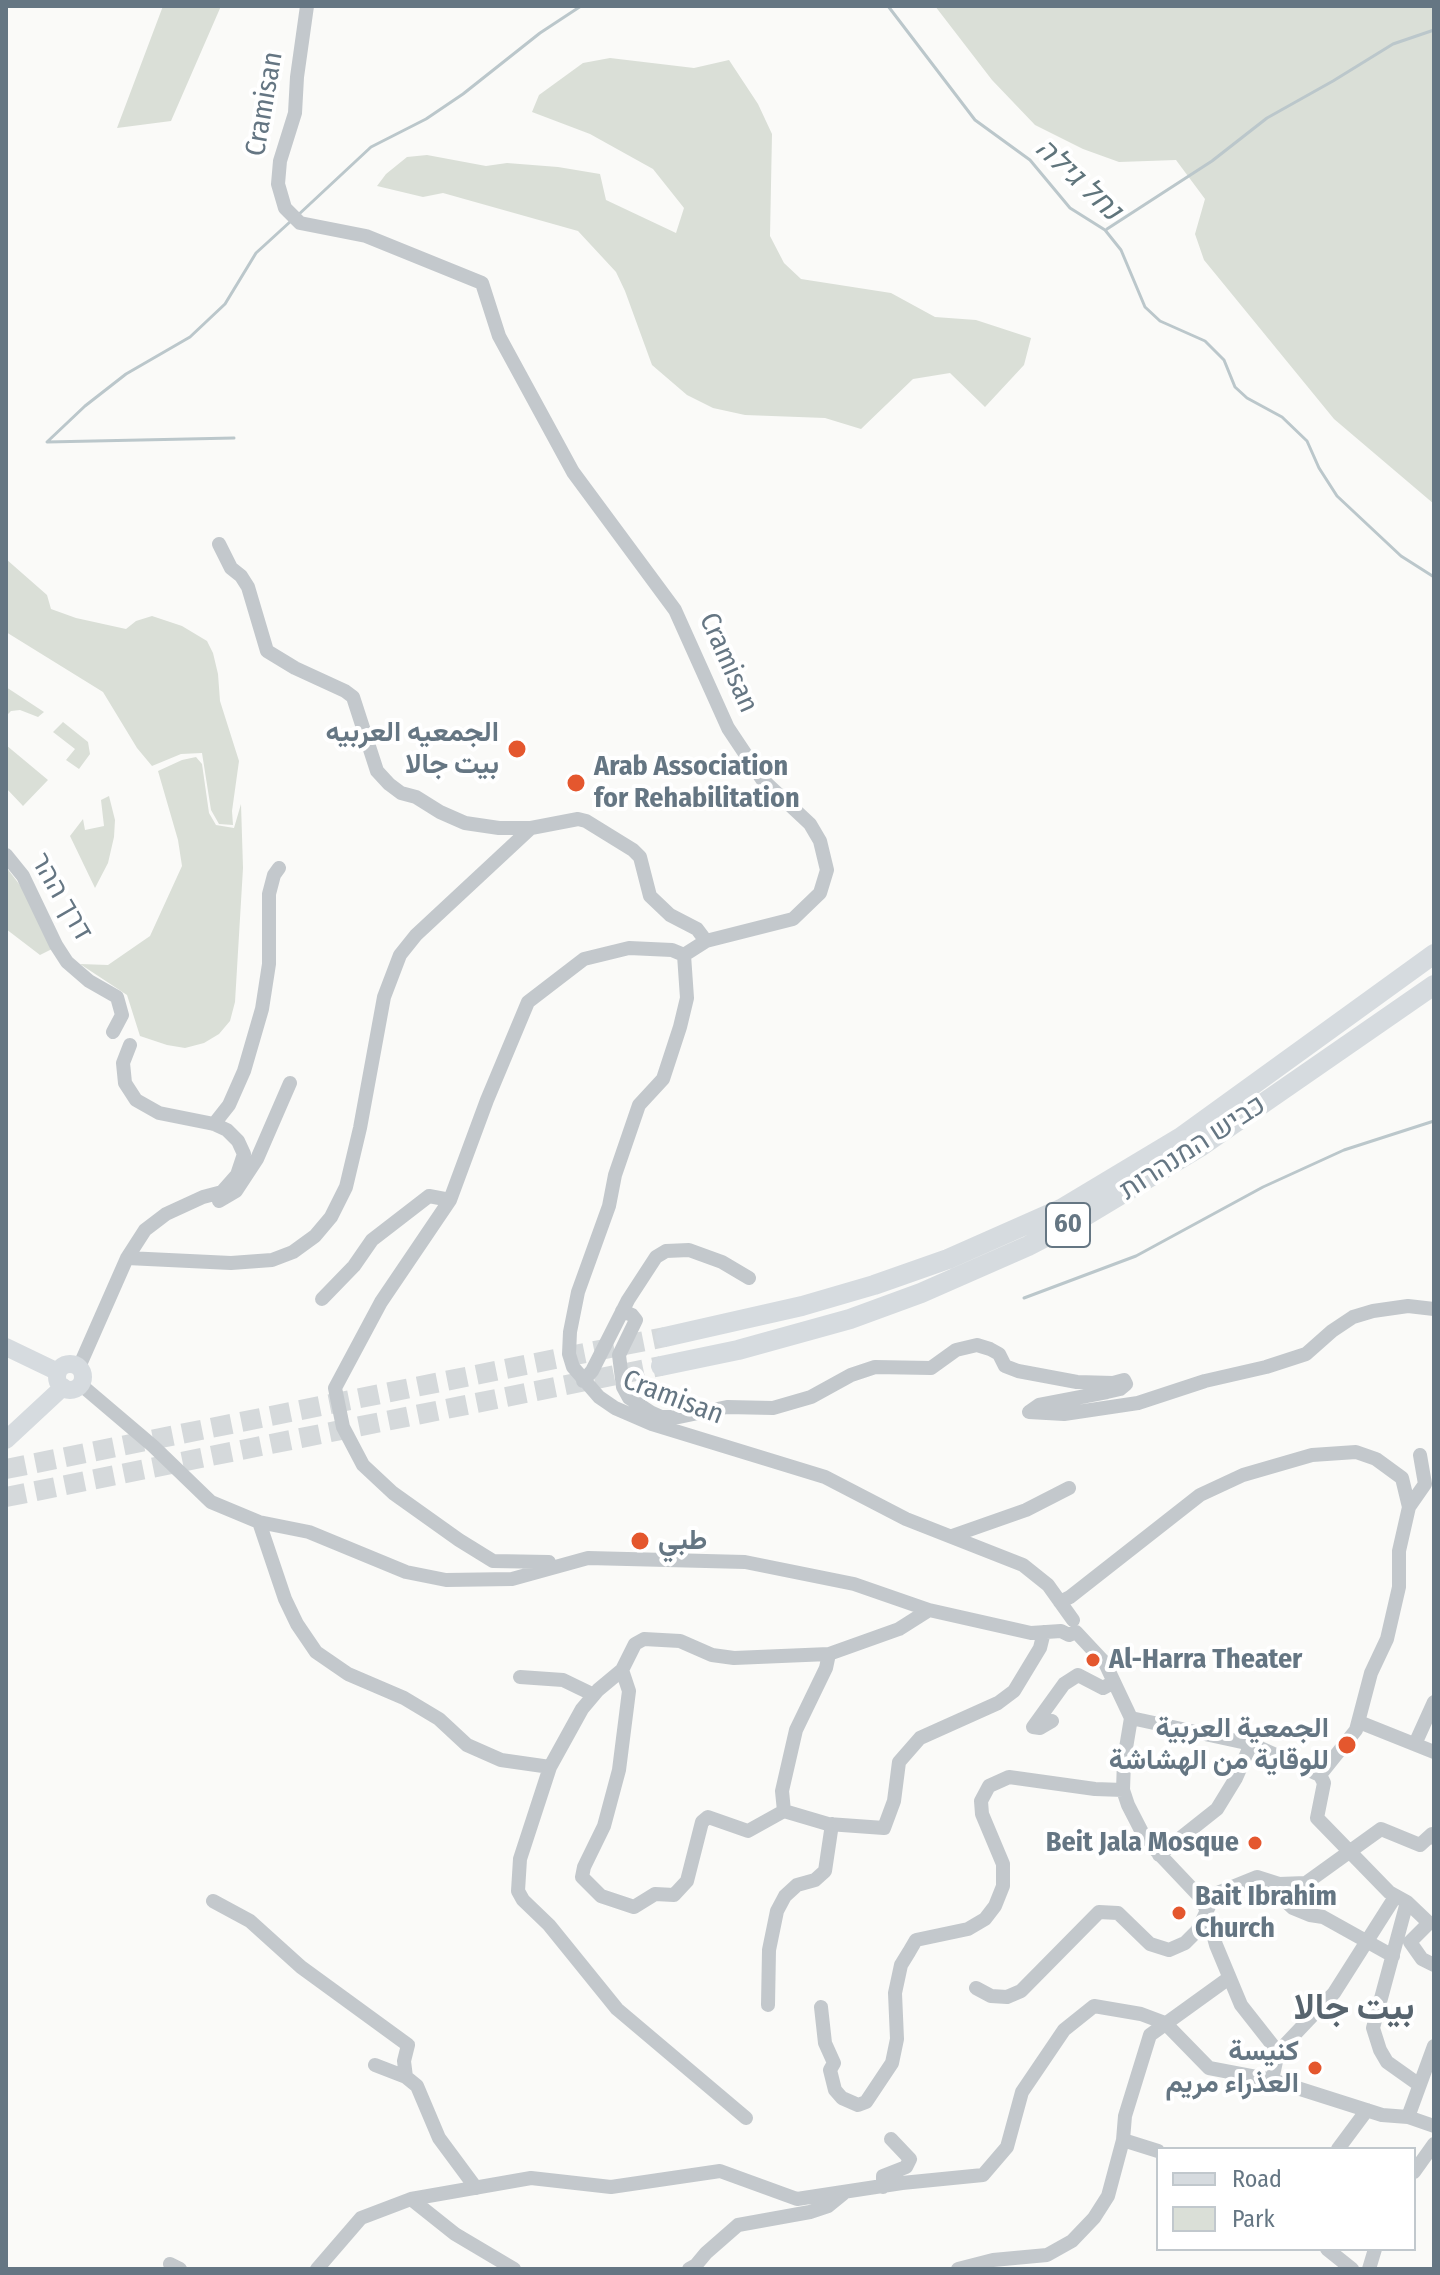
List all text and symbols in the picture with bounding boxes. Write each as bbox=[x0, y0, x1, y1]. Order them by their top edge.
street label: Cramisan bbox=[239, 49, 291, 159]
water label: נחל גילה bbox=[1027, 131, 1129, 229]
street label: Cramisan bbox=[691, 608, 765, 718]
place label: الجمعيه العربيه بيت جالا bbox=[326, 716, 499, 782]
marker: الجمعيه العربيه بيت جالا bbox=[506, 738, 528, 760]
place label: Arab Association for Rehabilitation bbox=[594, 750, 800, 816]
marker: Arab Association for Rehabilitation bbox=[565, 772, 587, 794]
street label: דרך ההר bbox=[23, 847, 99, 947]
street label: כביש המנהרות bbox=[1114, 1088, 1272, 1208]
road number: 60 bbox=[1046, 1203, 1090, 1247]
street label: Cramisan bbox=[618, 1363, 728, 1433]
place label: طبي bbox=[658, 1524, 707, 1558]
marker: طبي bbox=[629, 1530, 651, 1552]
place label: Al-Harra Theater bbox=[1109, 1643, 1302, 1677]
marker: Al-Harra Theater bbox=[1084, 1651, 1102, 1669]
place label: الجمعية العربية للوقاية من الهشاشة bbox=[1109, 1712, 1329, 1778]
marker: الجمعية العربية للوقاية من الهشاشة bbox=[1336, 1734, 1358, 1756]
place label: Beit Jala Mosque bbox=[1046, 1826, 1239, 1860]
marker: Beit Jala Mosque bbox=[1246, 1834, 1264, 1852]
place label: Bait Ibrahim Church bbox=[1195, 1880, 1337, 1946]
marker: Bait Ibrahim Church bbox=[1170, 1904, 1188, 1922]
district label: بيت جالا bbox=[1294, 1987, 1414, 2031]
place label: كنيسة العذراء مريم bbox=[1165, 2035, 1299, 2101]
marker: كنيسة العذراء مريم bbox=[1306, 2059, 1324, 2077]
legend bbox=[1156, 2147, 1416, 2251]
text: Road bbox=[1232, 2165, 1282, 2193]
text: Park bbox=[1232, 2205, 1275, 2233]

